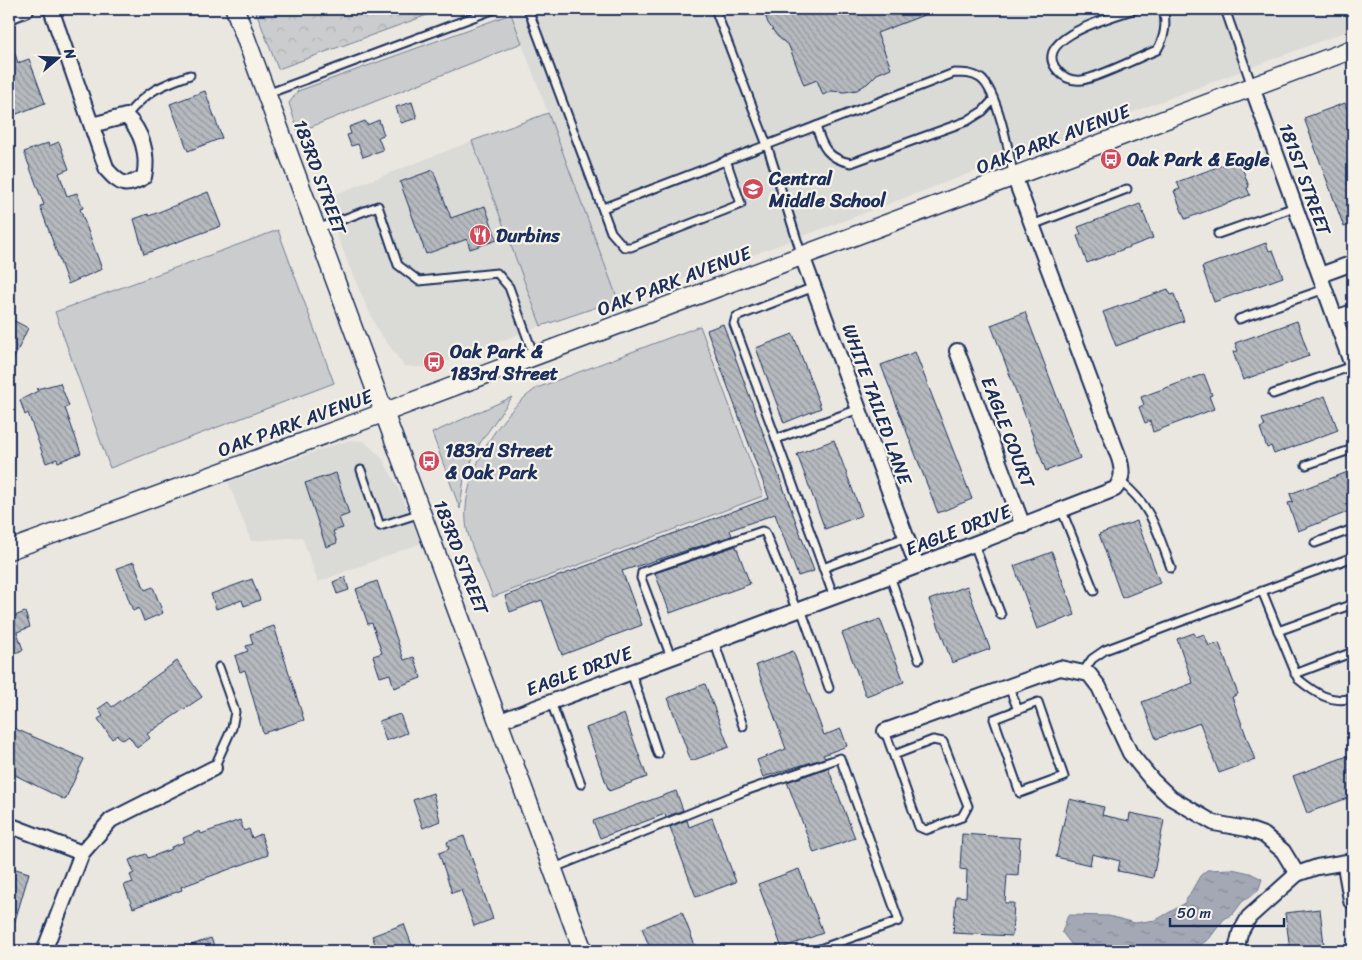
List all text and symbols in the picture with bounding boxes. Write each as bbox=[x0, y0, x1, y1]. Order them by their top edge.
north arrow bbox=[32, 32, 82, 82]
text: N bbox=[56, 44, 83, 63]
street label: OAK PARK AVENUE bbox=[971, 94, 1136, 184]
street label: 183RD STREET bbox=[284, 115, 357, 241]
street label: 181ST STREET bbox=[1269, 118, 1341, 241]
place label: Oak Park & Eagle bbox=[1127, 143, 1270, 176]
bus stop icon: Oak Park & Eagle bbox=[1099, 147, 1123, 171]
place label: Central Middle School bbox=[768, 162, 886, 217]
school or university icon: Central Middle School bbox=[741, 177, 765, 201]
place label: Durbins bbox=[496, 219, 561, 252]
restaurant icon: Durbins bbox=[468, 223, 492, 247]
street label: OAK PARK AVENUE bbox=[592, 236, 757, 326]
street label: WHITE TAILED LANE bbox=[833, 319, 922, 491]
place label: Oak Park & 183rd Street bbox=[450, 335, 559, 390]
bus stop icon: Oak Park & 183rd Street bbox=[422, 350, 446, 374]
street label: EAGLE COURT bbox=[972, 372, 1045, 493]
street label: OAK PARK AVENUE bbox=[213, 379, 378, 466]
place label: 183rd Street & Oak Park bbox=[445, 434, 554, 489]
bus stop icon: 183rd Street & Oak Park bbox=[417, 449, 441, 473]
street label: EAGLE DRIVE bbox=[900, 494, 1017, 565]
street label: 183RD STREET bbox=[424, 495, 499, 621]
street label: EAGLE DRIVE bbox=[521, 636, 638, 706]
scale bar bbox=[1170, 895, 1283, 927]
text: 50 m bbox=[1177, 900, 1212, 926]

